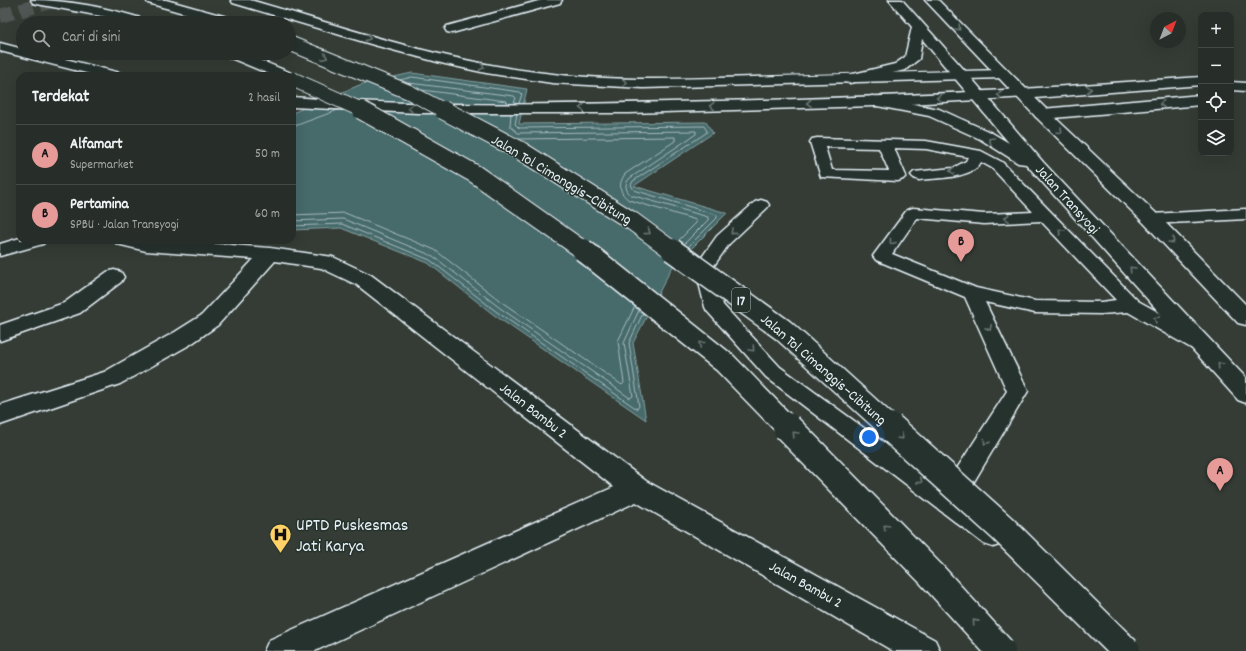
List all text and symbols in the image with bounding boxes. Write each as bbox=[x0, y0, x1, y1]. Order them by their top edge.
north arrow bbox=[1150, 12, 1186, 48]
map controls bbox=[1198, 12, 1234, 156]
button: + bbox=[1198, 12, 1234, 48]
search box bbox=[16, 16, 296, 60]
one-way arrow bbox=[953, 23, 961, 31]
icon: search bbox=[30, 27, 52, 49]
text: Cari di sini bbox=[62, 27, 120, 49]
one-way arrow bbox=[365, 34, 371, 42]
button: − bbox=[1198, 48, 1234, 84]
one-way arrow bbox=[321, 52, 329, 60]
one-way arrow bbox=[479, 62, 485, 70]
one-way arrow bbox=[622, 79, 628, 88]
one-way arrow bbox=[1086, 84, 1092, 93]
button: locate bbox=[1198, 84, 1234, 120]
text: Terdekat bbox=[32, 86, 89, 110]
text: 2 hasil bbox=[248, 89, 280, 108]
one-way arrow bbox=[997, 91, 1003, 99]
one-way arrow bbox=[936, 94, 942, 102]
one-way arrow bbox=[806, 99, 812, 107]
one-way arrow bbox=[1159, 99, 1165, 108]
one-way arrow bbox=[709, 102, 715, 110]
one-way arrow bbox=[407, 104, 413, 112]
one-way arrow bbox=[579, 104, 585, 112]
button: layers bbox=[1198, 120, 1234, 156]
one-way arrow bbox=[1055, 126, 1063, 134]
street label: Jalan Tol Cimanggis–Cibitung bbox=[486, 130, 636, 232]
text: Alfamart bbox=[70, 134, 123, 156]
one-way arrow bbox=[988, 137, 995, 144]
text: A bbox=[41, 145, 49, 164]
text: 50 m bbox=[255, 145, 280, 164]
text: Supermarket bbox=[70, 156, 134, 175]
street label: Jalan Transyogi bbox=[1029, 161, 1104, 240]
one-way arrow bbox=[948, 167, 955, 175]
text: Pertamina bbox=[70, 194, 129, 216]
text: B bbox=[42, 205, 48, 224]
text: 60 m bbox=[255, 205, 280, 224]
one-way arrow bbox=[1004, 213, 1010, 222]
text: SPBU · Jalan Transyogi bbox=[70, 216, 179, 235]
one-way arrow bbox=[730, 227, 737, 234]
one-way arrow bbox=[644, 228, 651, 235]
pin: B bbox=[948, 229, 974, 262]
one-way arrow bbox=[1059, 229, 1066, 236]
one-way arrow bbox=[890, 237, 897, 244]
one-way arrow bbox=[1167, 237, 1174, 244]
one-way arrow bbox=[1130, 267, 1137, 274]
road number: 17 bbox=[732, 288, 750, 312]
street label: Jalan Tol Cimanggis–Cibitung bbox=[755, 309, 891, 432]
one-way arrow bbox=[1153, 317, 1160, 324]
one-way arrow bbox=[984, 324, 991, 332]
one-way arrow bbox=[699, 342, 706, 349]
one-way arrow bbox=[748, 344, 755, 352]
one-way arrow bbox=[1218, 363, 1225, 370]
street label: Jalan Bambu 2 bbox=[494, 378, 571, 445]
your location bbox=[859, 427, 879, 447]
one-way arrow bbox=[792, 431, 800, 439]
one-way arrow bbox=[896, 432, 904, 440]
one-way arrow bbox=[983, 438, 991, 445]
pin: A bbox=[1207, 458, 1233, 491]
one-way arrow bbox=[916, 476, 923, 484]
place label: UPTD Puskesmas Jati Karya bbox=[296, 514, 408, 560]
hospital icon: UPTD Puskesmas Jati Karya bbox=[267, 521, 293, 554]
one-way arrow bbox=[883, 524, 891, 532]
street label: Jalan Bambu 2 bbox=[764, 557, 846, 615]
one-way arrow bbox=[972, 619, 979, 627]

